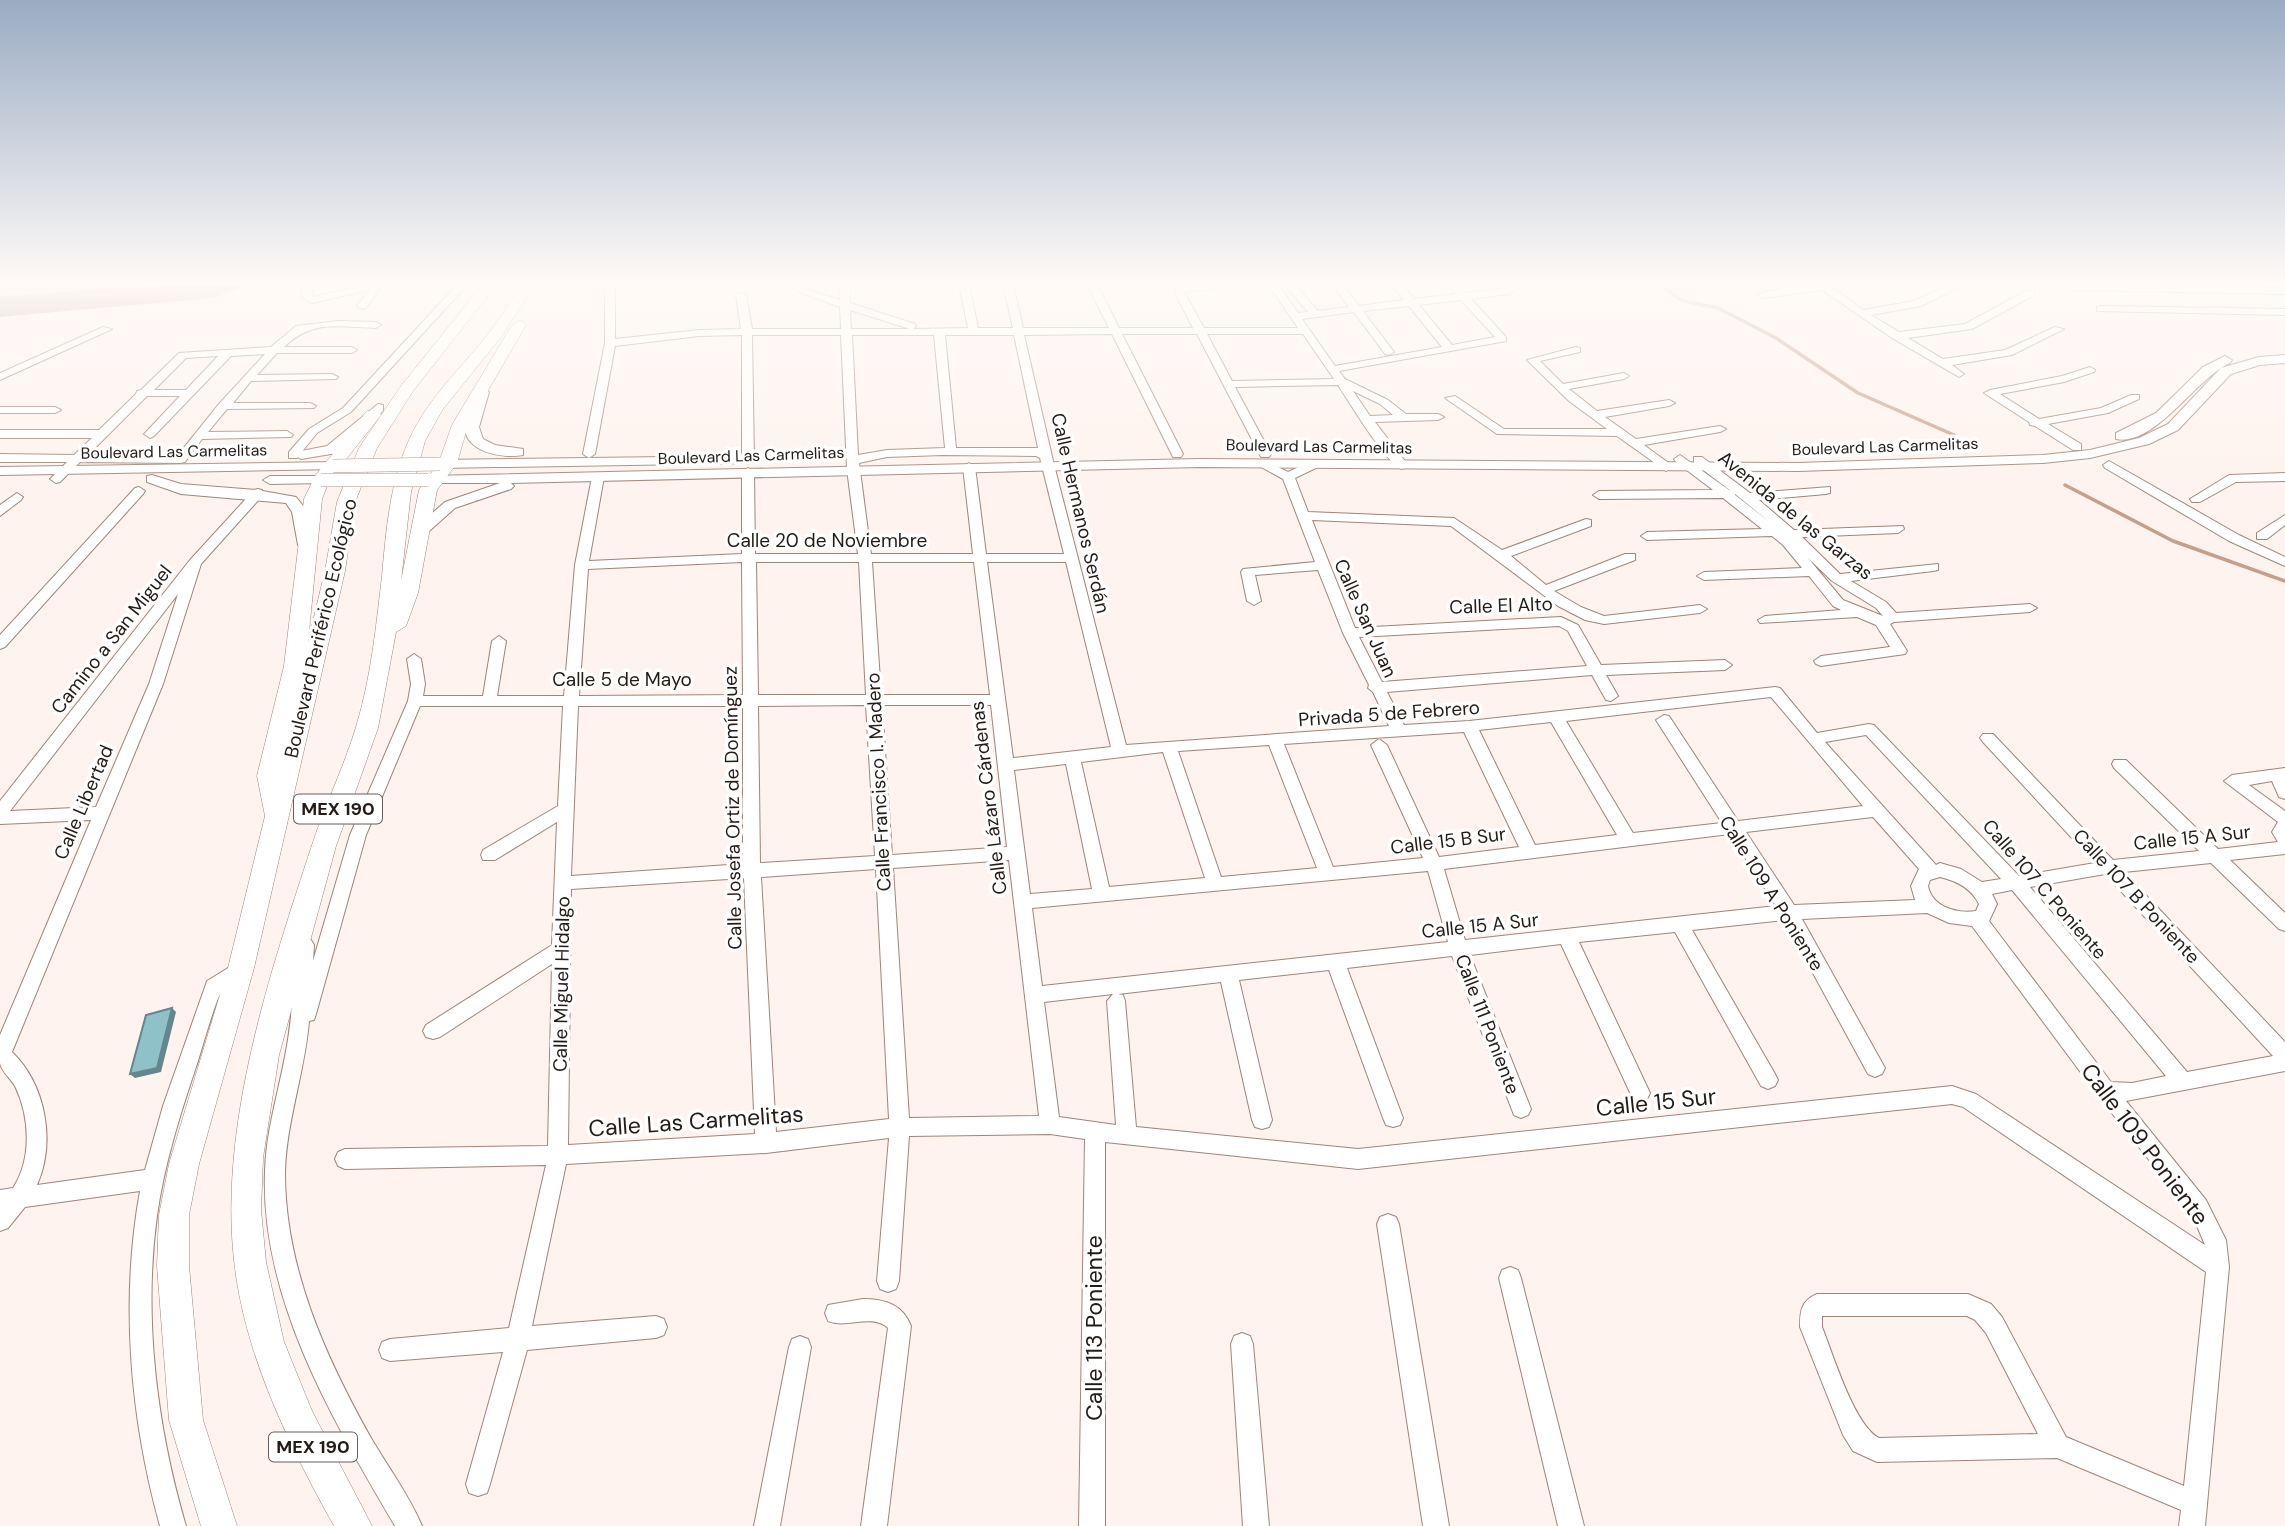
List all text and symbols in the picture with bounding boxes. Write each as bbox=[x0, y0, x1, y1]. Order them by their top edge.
street label: Calle Hermanos Serdán bbox=[1045, 411, 1116, 616]
street label: Boulevard Las Carmelitas bbox=[1791, 433, 1979, 460]
street label: Boulevard Las Carmelitas bbox=[1226, 434, 1412, 459]
street label: Boulevard Las Carmelitas bbox=[81, 439, 267, 464]
street label: Boulevard Las Carmelitas bbox=[657, 442, 845, 469]
street label: Avenida de las Garzas bbox=[1713, 445, 1878, 586]
street label: Boulevard Periférico Ecológico bbox=[278, 496, 363, 760]
street label: Calle 20 de Noviembre bbox=[727, 528, 927, 553]
street label: Calle San Juan bbox=[1328, 555, 1403, 681]
street label: Camino a San Miguel bbox=[45, 560, 177, 719]
street label: Calle El Alto bbox=[1449, 591, 1553, 620]
street label: Calle Josefa Ortiz de Domínguez bbox=[718, 666, 747, 950]
street label: Calle 5 de Mayo bbox=[552, 667, 692, 692]
street label: Calle Francisco I. Madero bbox=[860, 672, 897, 892]
street label: Privada 5 de Febrero bbox=[1297, 695, 1481, 732]
street label: Calle Lázaro Cárdenas bbox=[964, 700, 1013, 896]
street label: Calle Libertad bbox=[48, 741, 119, 863]
road number: MEX 190 bbox=[294, 794, 382, 824]
street label: Calle 109 A Poniente bbox=[1714, 811, 1830, 976]
street label: Calle 107 C Poniente bbox=[1977, 814, 2112, 965]
street label: Calle 15 A Sur bbox=[2132, 819, 2252, 856]
street label: Calle 15 B Sur bbox=[1389, 821, 1507, 860]
street label: Calle 107 B Poniente bbox=[2068, 824, 2206, 969]
street label: Calle Miguel Hidalgo bbox=[547, 896, 576, 1072]
street label: Calle 15 A Sur bbox=[1420, 907, 1540, 944]
street label: Calle 111 Poniente bbox=[1449, 951, 1526, 1098]
street label: Calle 109 Poniente bbox=[2074, 1057, 2216, 1231]
street label: Calle 15 Sur bbox=[1594, 1081, 1718, 1123]
street label: Calle Las Carmelitas bbox=[587, 1099, 805, 1143]
street label: Calle 113 Poniente bbox=[1079, 1235, 1109, 1421]
road number: MEX 190 bbox=[269, 1432, 357, 1462]

